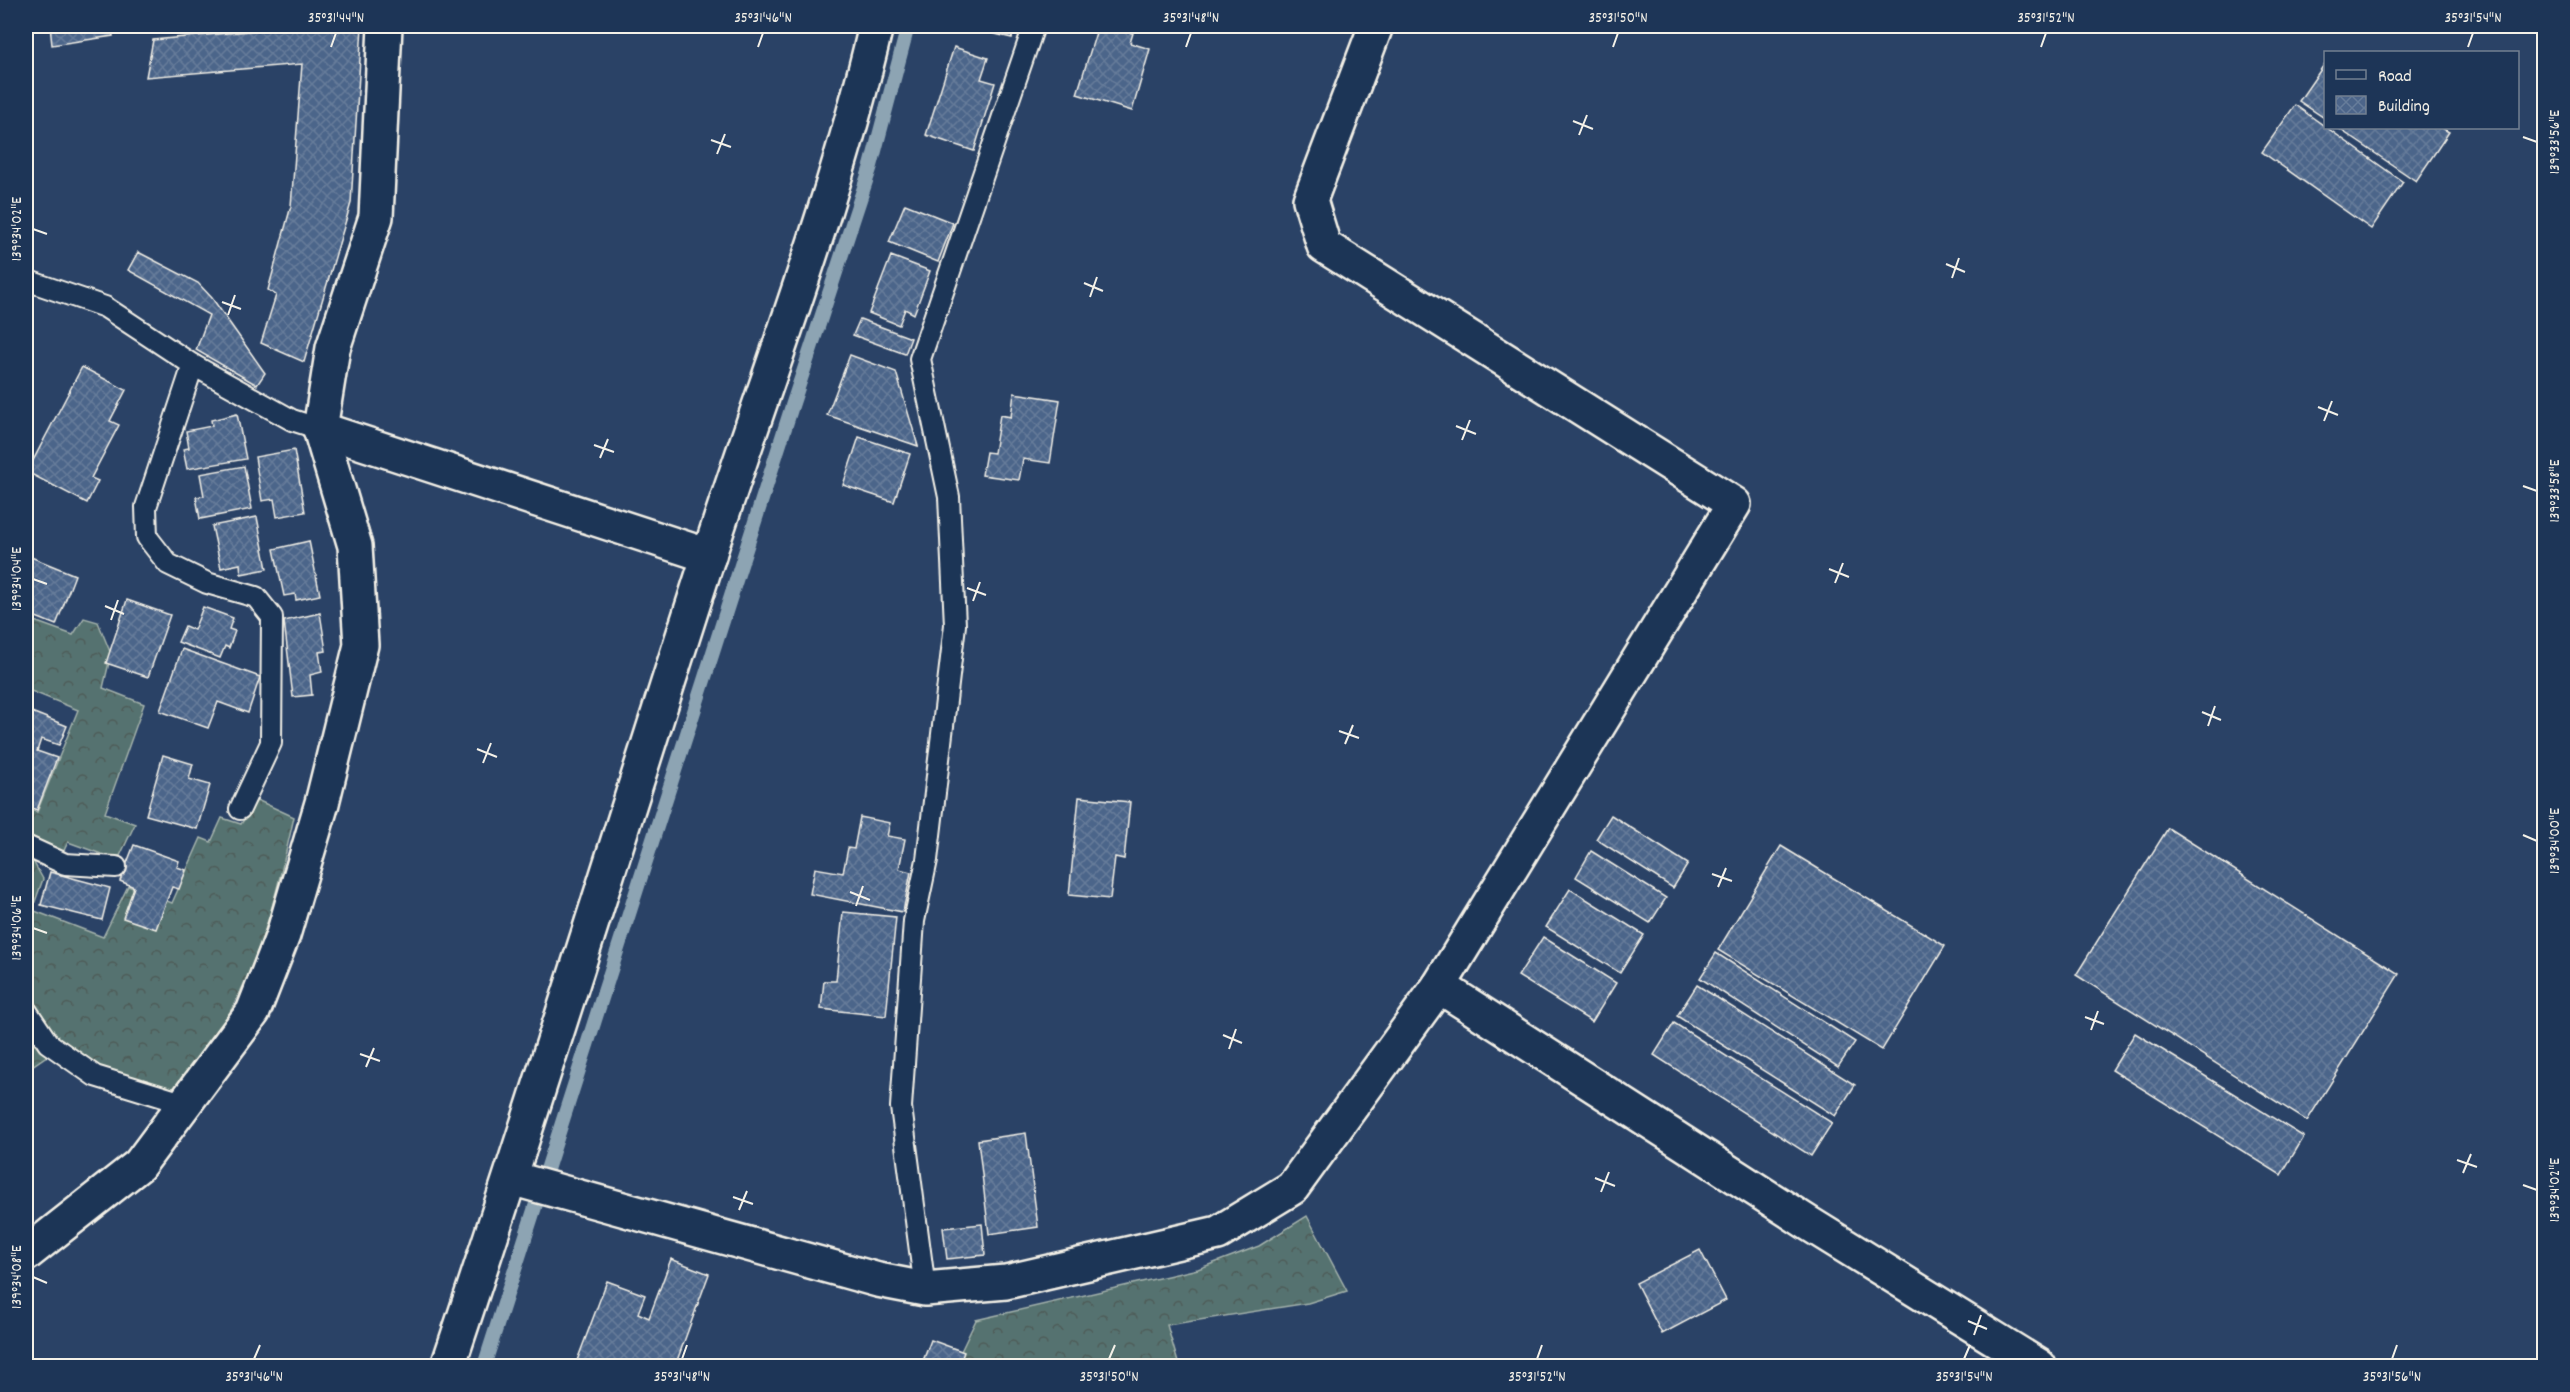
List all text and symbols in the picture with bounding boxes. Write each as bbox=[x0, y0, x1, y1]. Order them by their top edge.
text: 35°31'44"N bbox=[308, 8, 364, 30]
text: 35°31'46"N bbox=[734, 8, 792, 30]
text: 35°31'48"N bbox=[1163, 8, 1219, 30]
text: 35°31'50"N bbox=[1588, 8, 1648, 30]
text: 35°31'52"N bbox=[2017, 8, 2075, 30]
text: 35°31'54"N bbox=[2444, 8, 2502, 30]
legend bbox=[2324, 51, 2519, 129]
text: Road bbox=[2378, 65, 2412, 90]
text: Building bbox=[2378, 95, 2430, 120]
text: 139°33'56"E bbox=[2545, 110, 2567, 174]
text: 139°34'02"E bbox=[7, 197, 29, 261]
text: 139°33'58"E bbox=[2545, 459, 2567, 523]
text: 139°34'04"E bbox=[7, 547, 29, 611]
text: 139°34'00"E bbox=[2545, 808, 2567, 874]
text: 139°34'06"E bbox=[7, 895, 29, 961]
text: 139°34'02"E bbox=[2545, 1158, 2567, 1222]
text: 139°34'08"E bbox=[7, 1245, 29, 1309]
text: 35°31'46"N bbox=[225, 1367, 283, 1389]
text: 35°31'48"N bbox=[654, 1367, 710, 1389]
text: 35°31'50"N bbox=[1079, 1367, 1139, 1389]
text: 35°31'52"N bbox=[1508, 1367, 1566, 1389]
text: 35°31'54"N bbox=[1935, 1367, 1993, 1389]
text: 35°31'56"N bbox=[2363, 1367, 2421, 1389]

